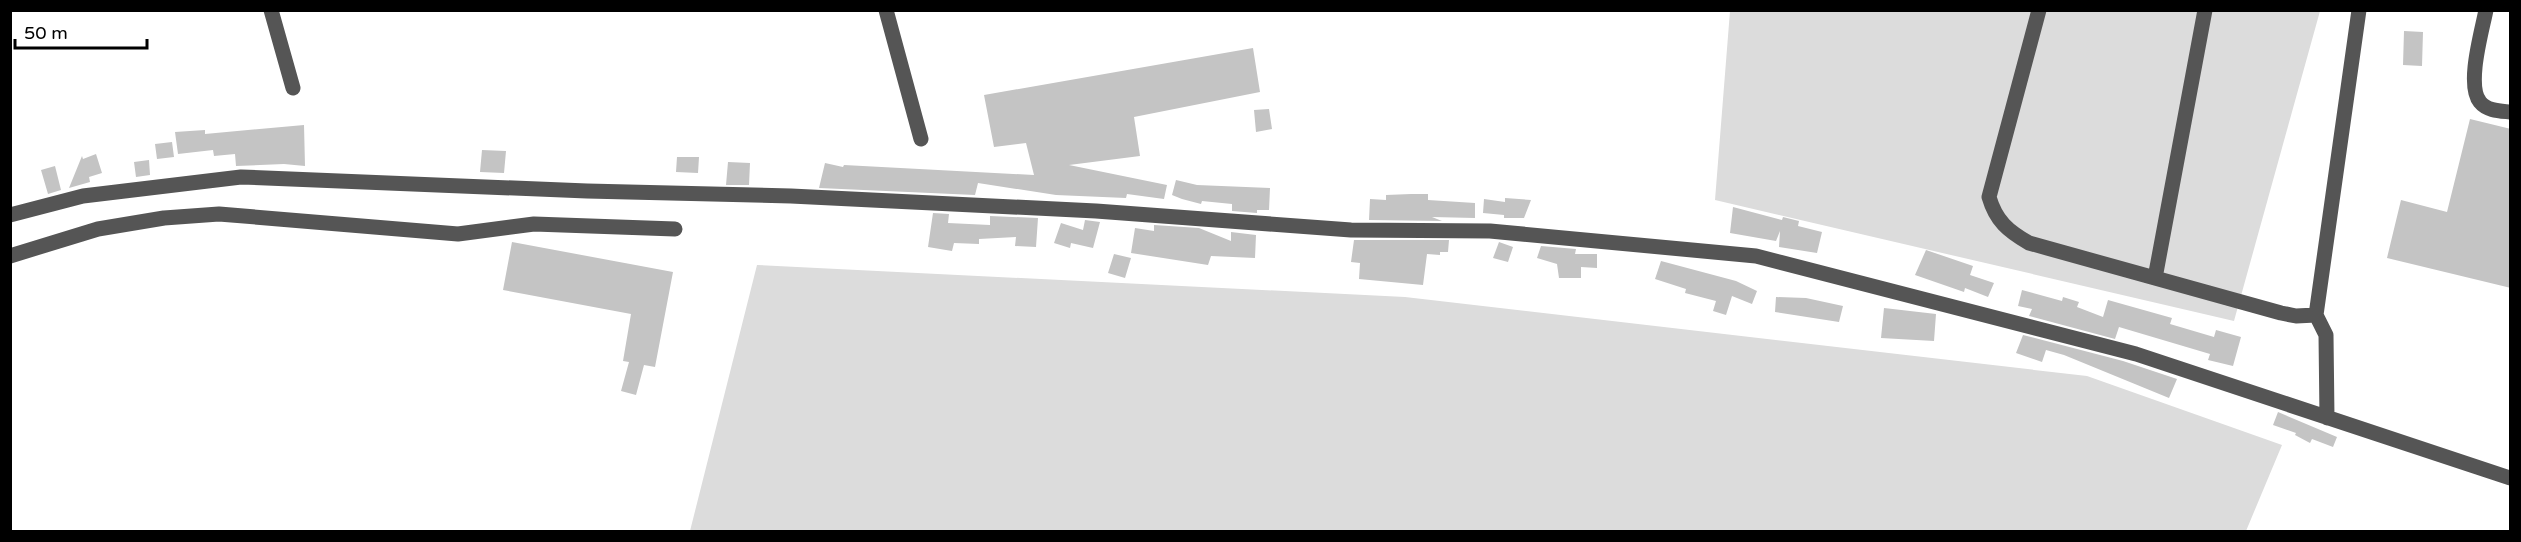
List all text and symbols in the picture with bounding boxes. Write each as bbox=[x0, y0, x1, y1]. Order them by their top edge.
scale bar bbox=[15, 12, 147, 50]
text: 50 m bbox=[24, 22, 68, 44]

